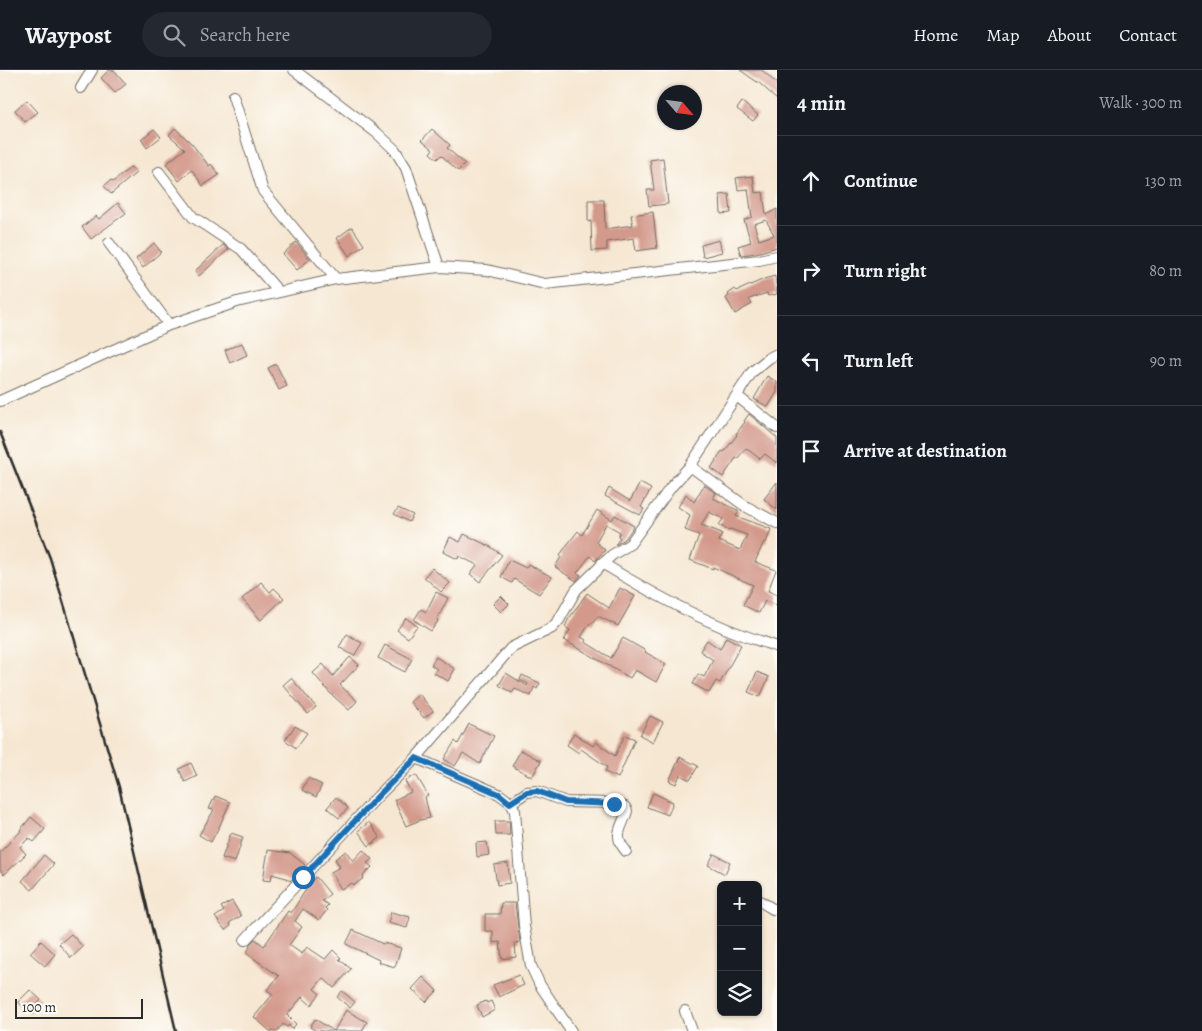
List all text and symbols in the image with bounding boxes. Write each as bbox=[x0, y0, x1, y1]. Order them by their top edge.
search box bbox=[142, 12, 492, 57]
text: Waypost bbox=[25, 19, 112, 51]
icon: search bbox=[160, 21, 188, 49]
text: Search here bbox=[200, 22, 290, 48]
text: Home bbox=[913, 23, 958, 47]
text: Map bbox=[986, 23, 1019, 47]
text: About bbox=[1047, 23, 1091, 47]
text: Contact bbox=[1119, 23, 1177, 47]
north arrow bbox=[657, 85, 702, 130]
text: 4 min bbox=[797, 89, 846, 117]
text: Walk · 300 m bbox=[1099, 92, 1182, 114]
icon: ahead bbox=[797, 167, 825, 195]
text: Continue bbox=[844, 168, 918, 194]
text: 130 m bbox=[1145, 170, 1182, 192]
icon: right bbox=[797, 257, 825, 285]
text: Turn right bbox=[844, 258, 926, 284]
text: 80 m bbox=[1149, 260, 1182, 282]
icon: left bbox=[797, 347, 825, 375]
text: Turn left bbox=[844, 348, 913, 374]
text: 90 m bbox=[1150, 350, 1182, 372]
icon: arrive bbox=[797, 437, 825, 465]
text: Arrive at destination bbox=[844, 438, 1007, 464]
route end bbox=[603, 793, 626, 816]
route start bbox=[292, 866, 315, 889]
map controls bbox=[717, 881, 762, 1016]
button: + bbox=[717, 881, 762, 926]
button: − bbox=[717, 926, 762, 971]
button: layers bbox=[717, 971, 762, 1016]
scale bar bbox=[15, 996, 142, 1019]
text: 100 m bbox=[22, 998, 56, 1017]

